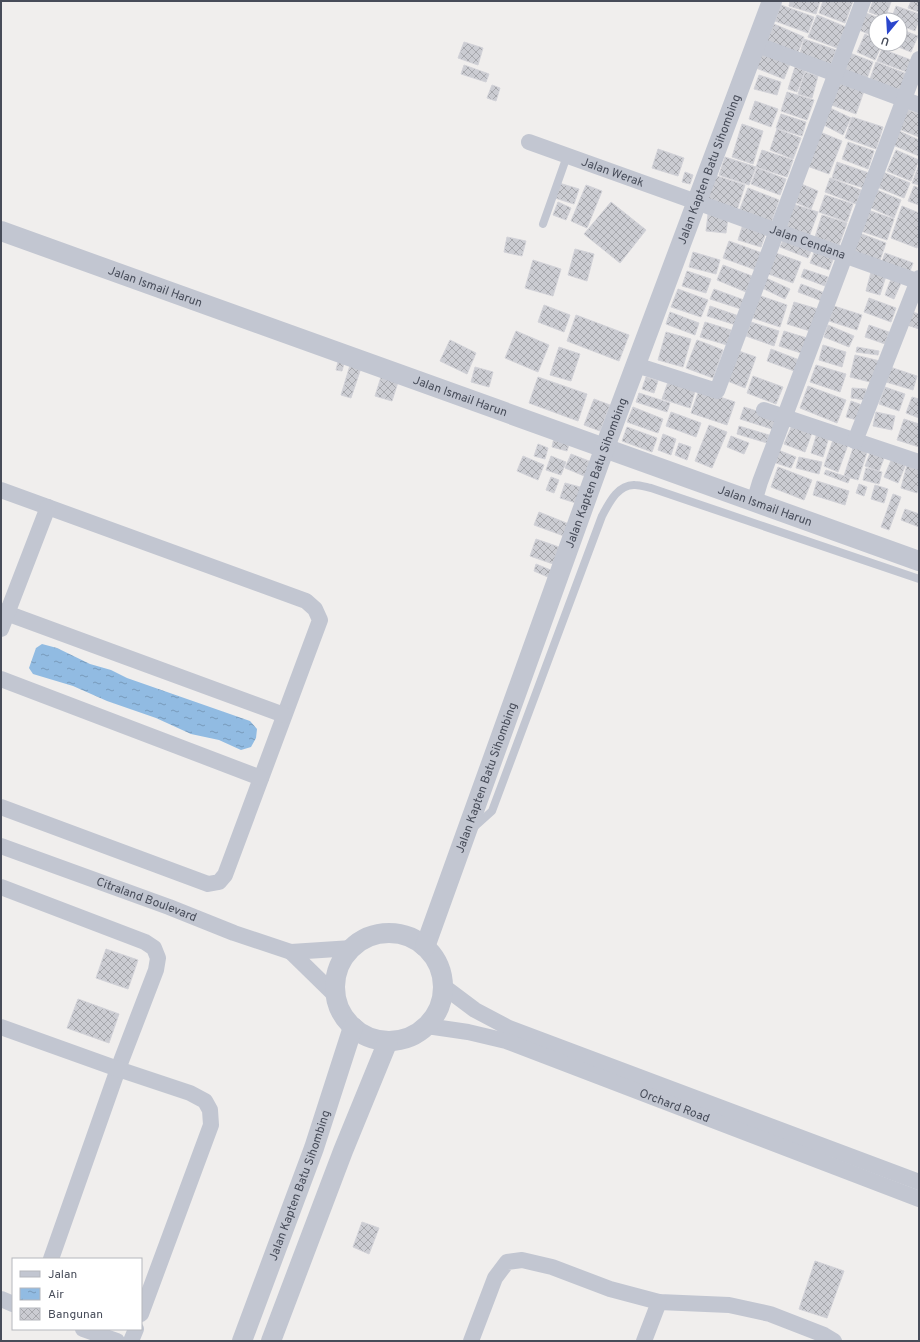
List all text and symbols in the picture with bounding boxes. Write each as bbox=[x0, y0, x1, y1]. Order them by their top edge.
north arrow bbox=[868, 12, 908, 52]
text: U bbox=[879, 33, 891, 48]
street label: Jalan Kapten Batu Sihombing bbox=[675, 92, 745, 247]
street label: Jalan Werak bbox=[579, 154, 646, 192]
street label: Jalan Cendana bbox=[767, 222, 848, 264]
street label: Jalan Ismail Harun bbox=[106, 263, 204, 312]
street label: Jalan Ismail Harun bbox=[411, 373, 509, 421]
street label: Jalan Kapten Batu Sihombing bbox=[562, 396, 632, 551]
street label: Jalan Ismail Harun bbox=[715, 482, 814, 531]
street label: Jalan Kapten Batu Sihombing bbox=[452, 700, 521, 856]
street label: Citraland Boulevard bbox=[94, 874, 199, 926]
street label: Orchard Road bbox=[637, 1086, 712, 1127]
street label: Jalan Kapten Batu Sihombing bbox=[266, 1108, 335, 1263]
legend bbox=[12, 1258, 142, 1330]
text: Jalan bbox=[48, 1267, 77, 1283]
text: Air bbox=[48, 1287, 64, 1303]
text: Bangunan bbox=[48, 1307, 103, 1323]

